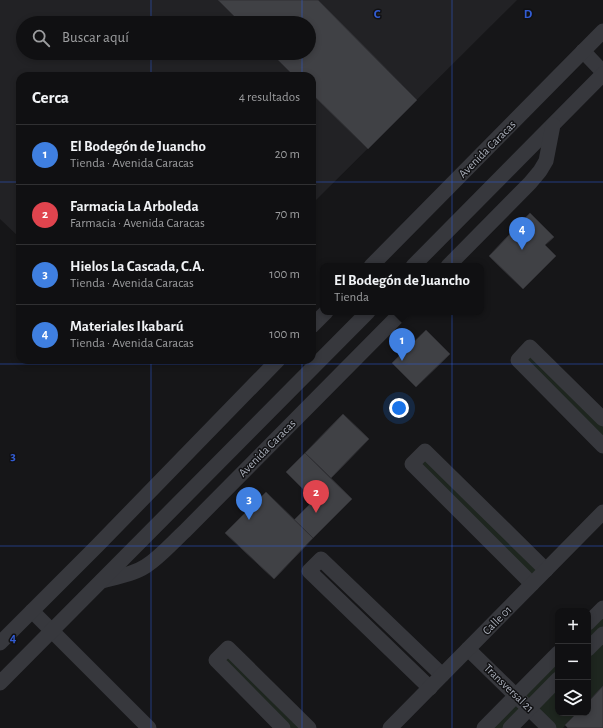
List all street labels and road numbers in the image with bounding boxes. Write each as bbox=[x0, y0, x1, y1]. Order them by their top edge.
street label: Avenida Caracas bbox=[456, 118, 518, 180]
street label: Avenida Caracas bbox=[236, 417, 298, 479]
street label: Calle 01 bbox=[480, 603, 514, 637]
street label: Transversal 21 bbox=[482, 662, 536, 714]

